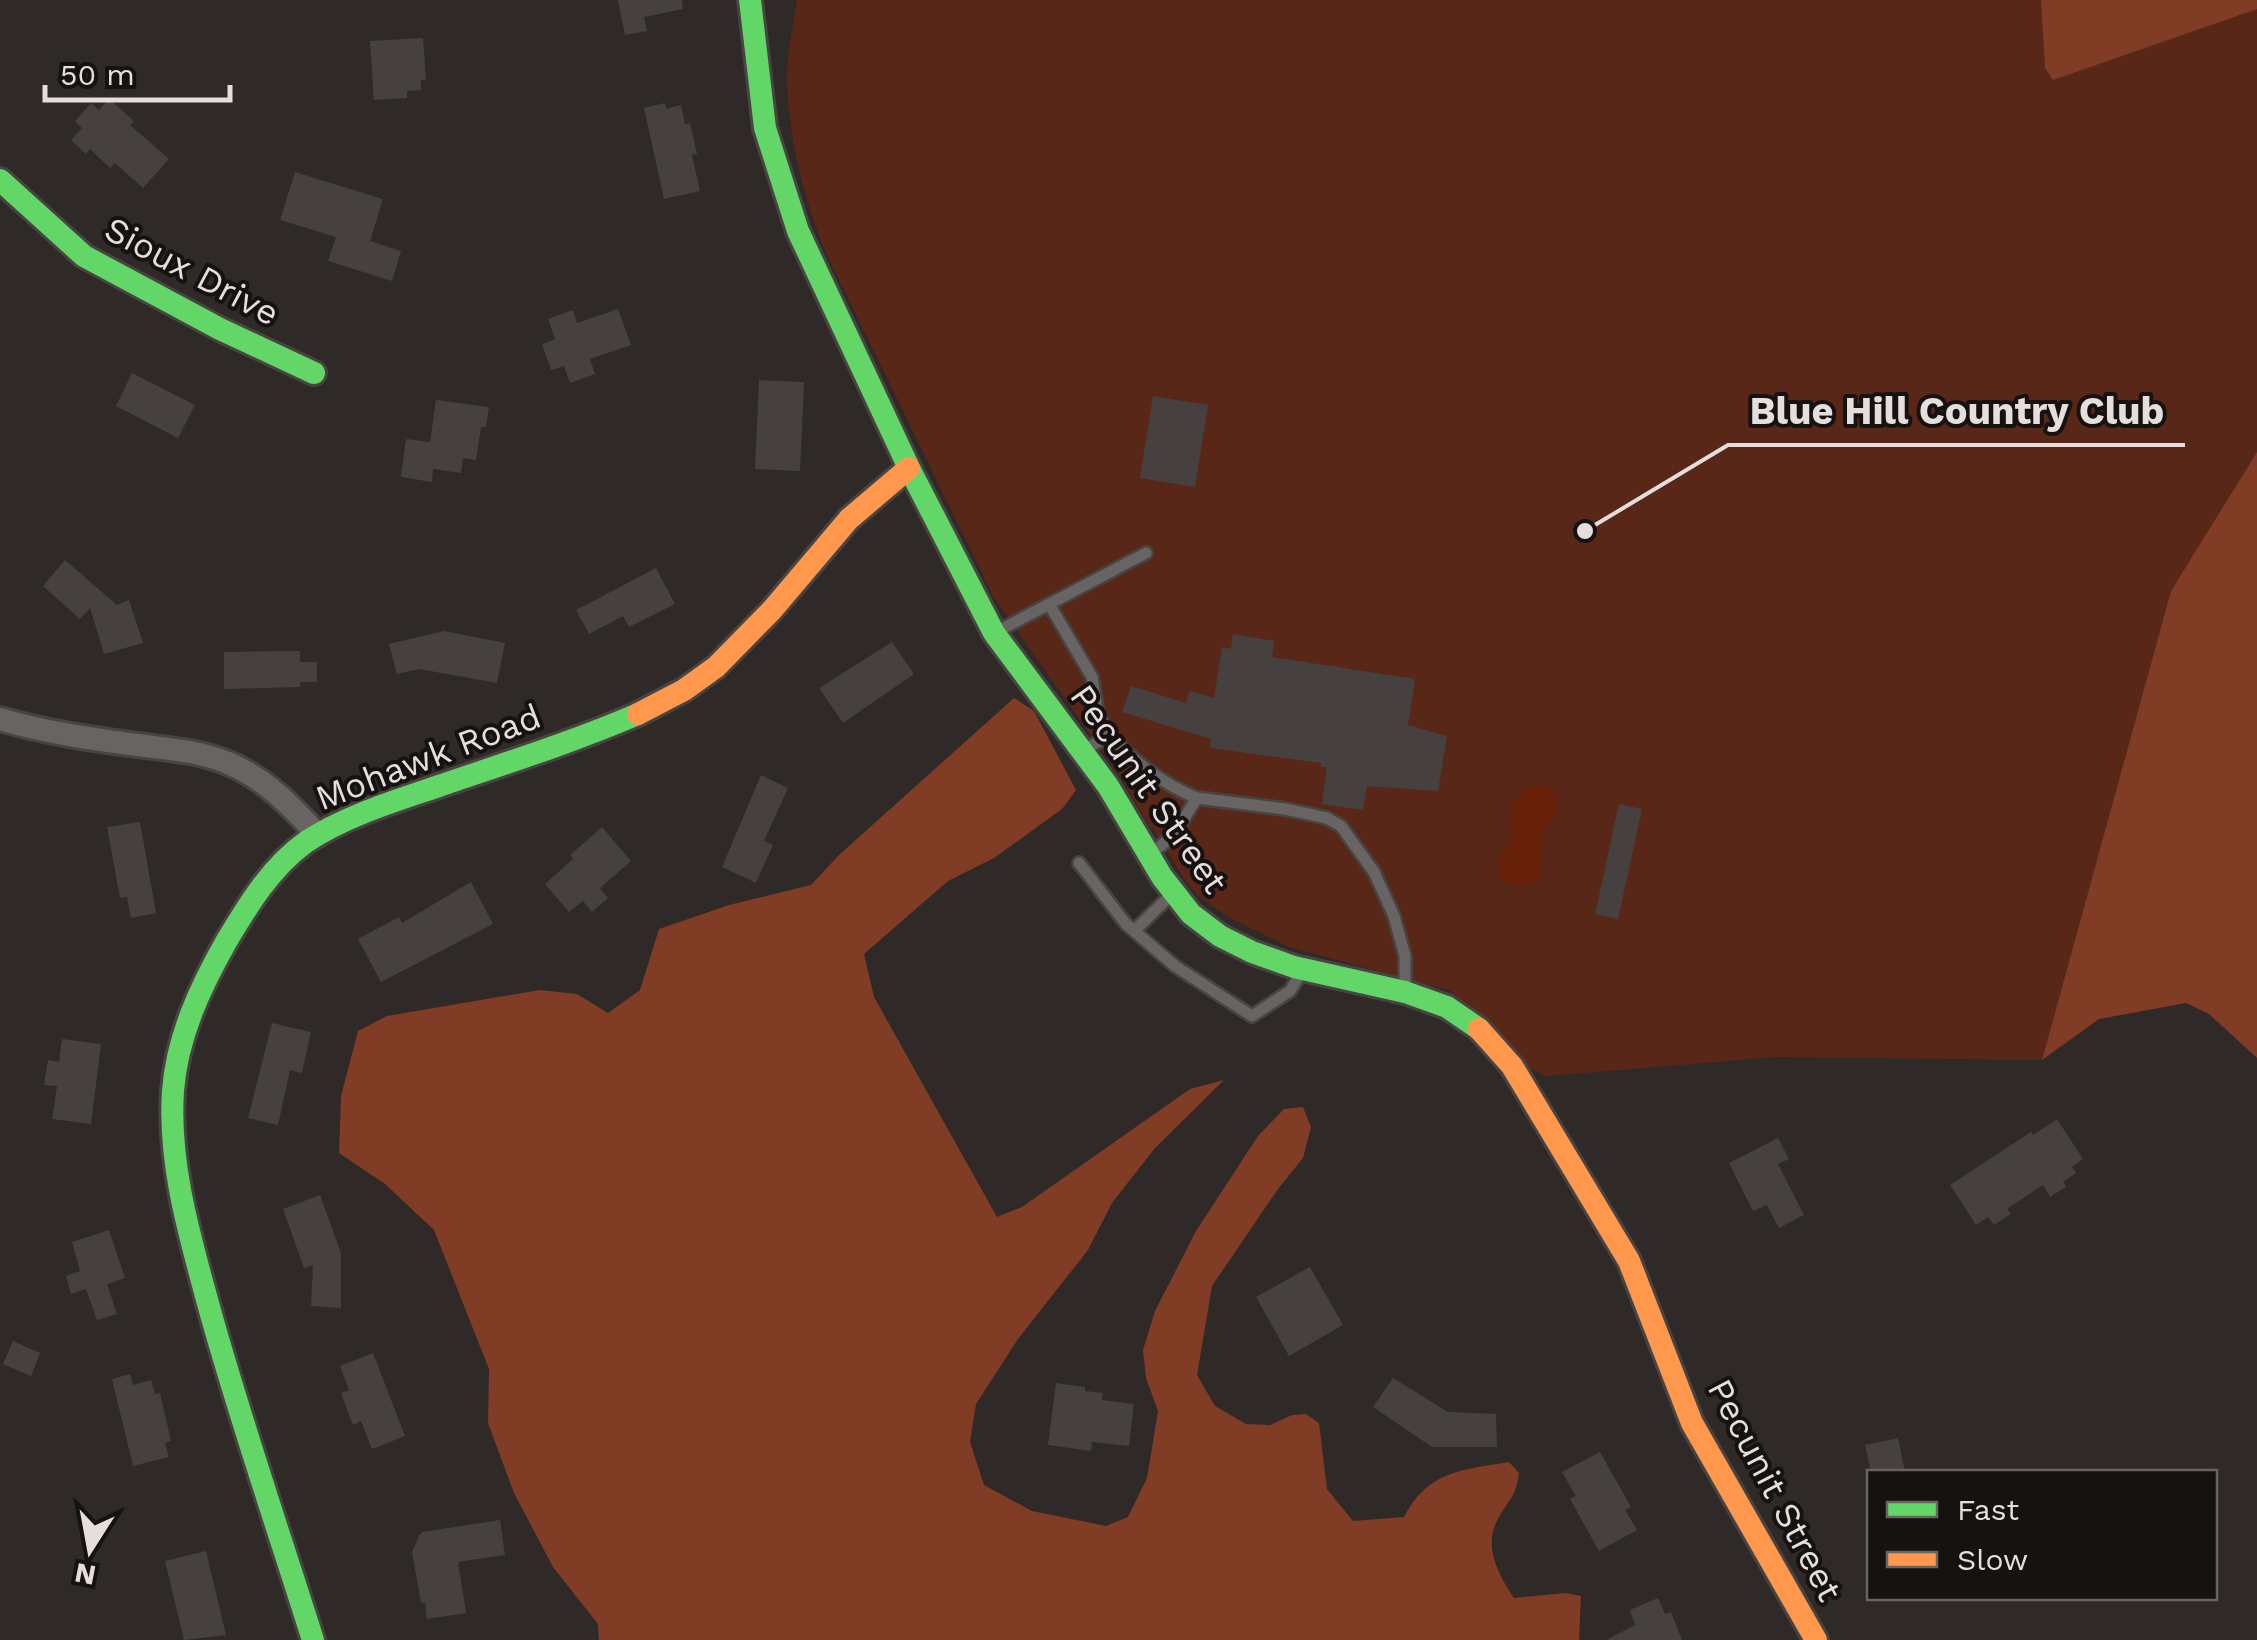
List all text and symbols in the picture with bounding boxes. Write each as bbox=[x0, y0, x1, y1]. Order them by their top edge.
scale bar bbox=[45, 40, 230, 102]
text: 50 m bbox=[60, 57, 135, 92]
street label: Sioux Drive bbox=[98, 208, 286, 334]
callout: Blue Hill Country Club bbox=[1728, 377, 2185, 445]
text: Blue Hill Country Club bbox=[1750, 389, 2164, 433]
street label: Pecunit Street bbox=[1061, 676, 1237, 902]
street label: Mohawk Road bbox=[310, 695, 546, 819]
street label: Pecunit Street bbox=[1699, 1372, 1851, 1608]
legend bbox=[1867, 1470, 2217, 1600]
text: Fast bbox=[1957, 1492, 2020, 1527]
north arrow bbox=[40, 1500, 140, 1600]
text: Slow bbox=[1957, 1542, 2028, 1577]
text: N bbox=[72, 1556, 99, 1592]

